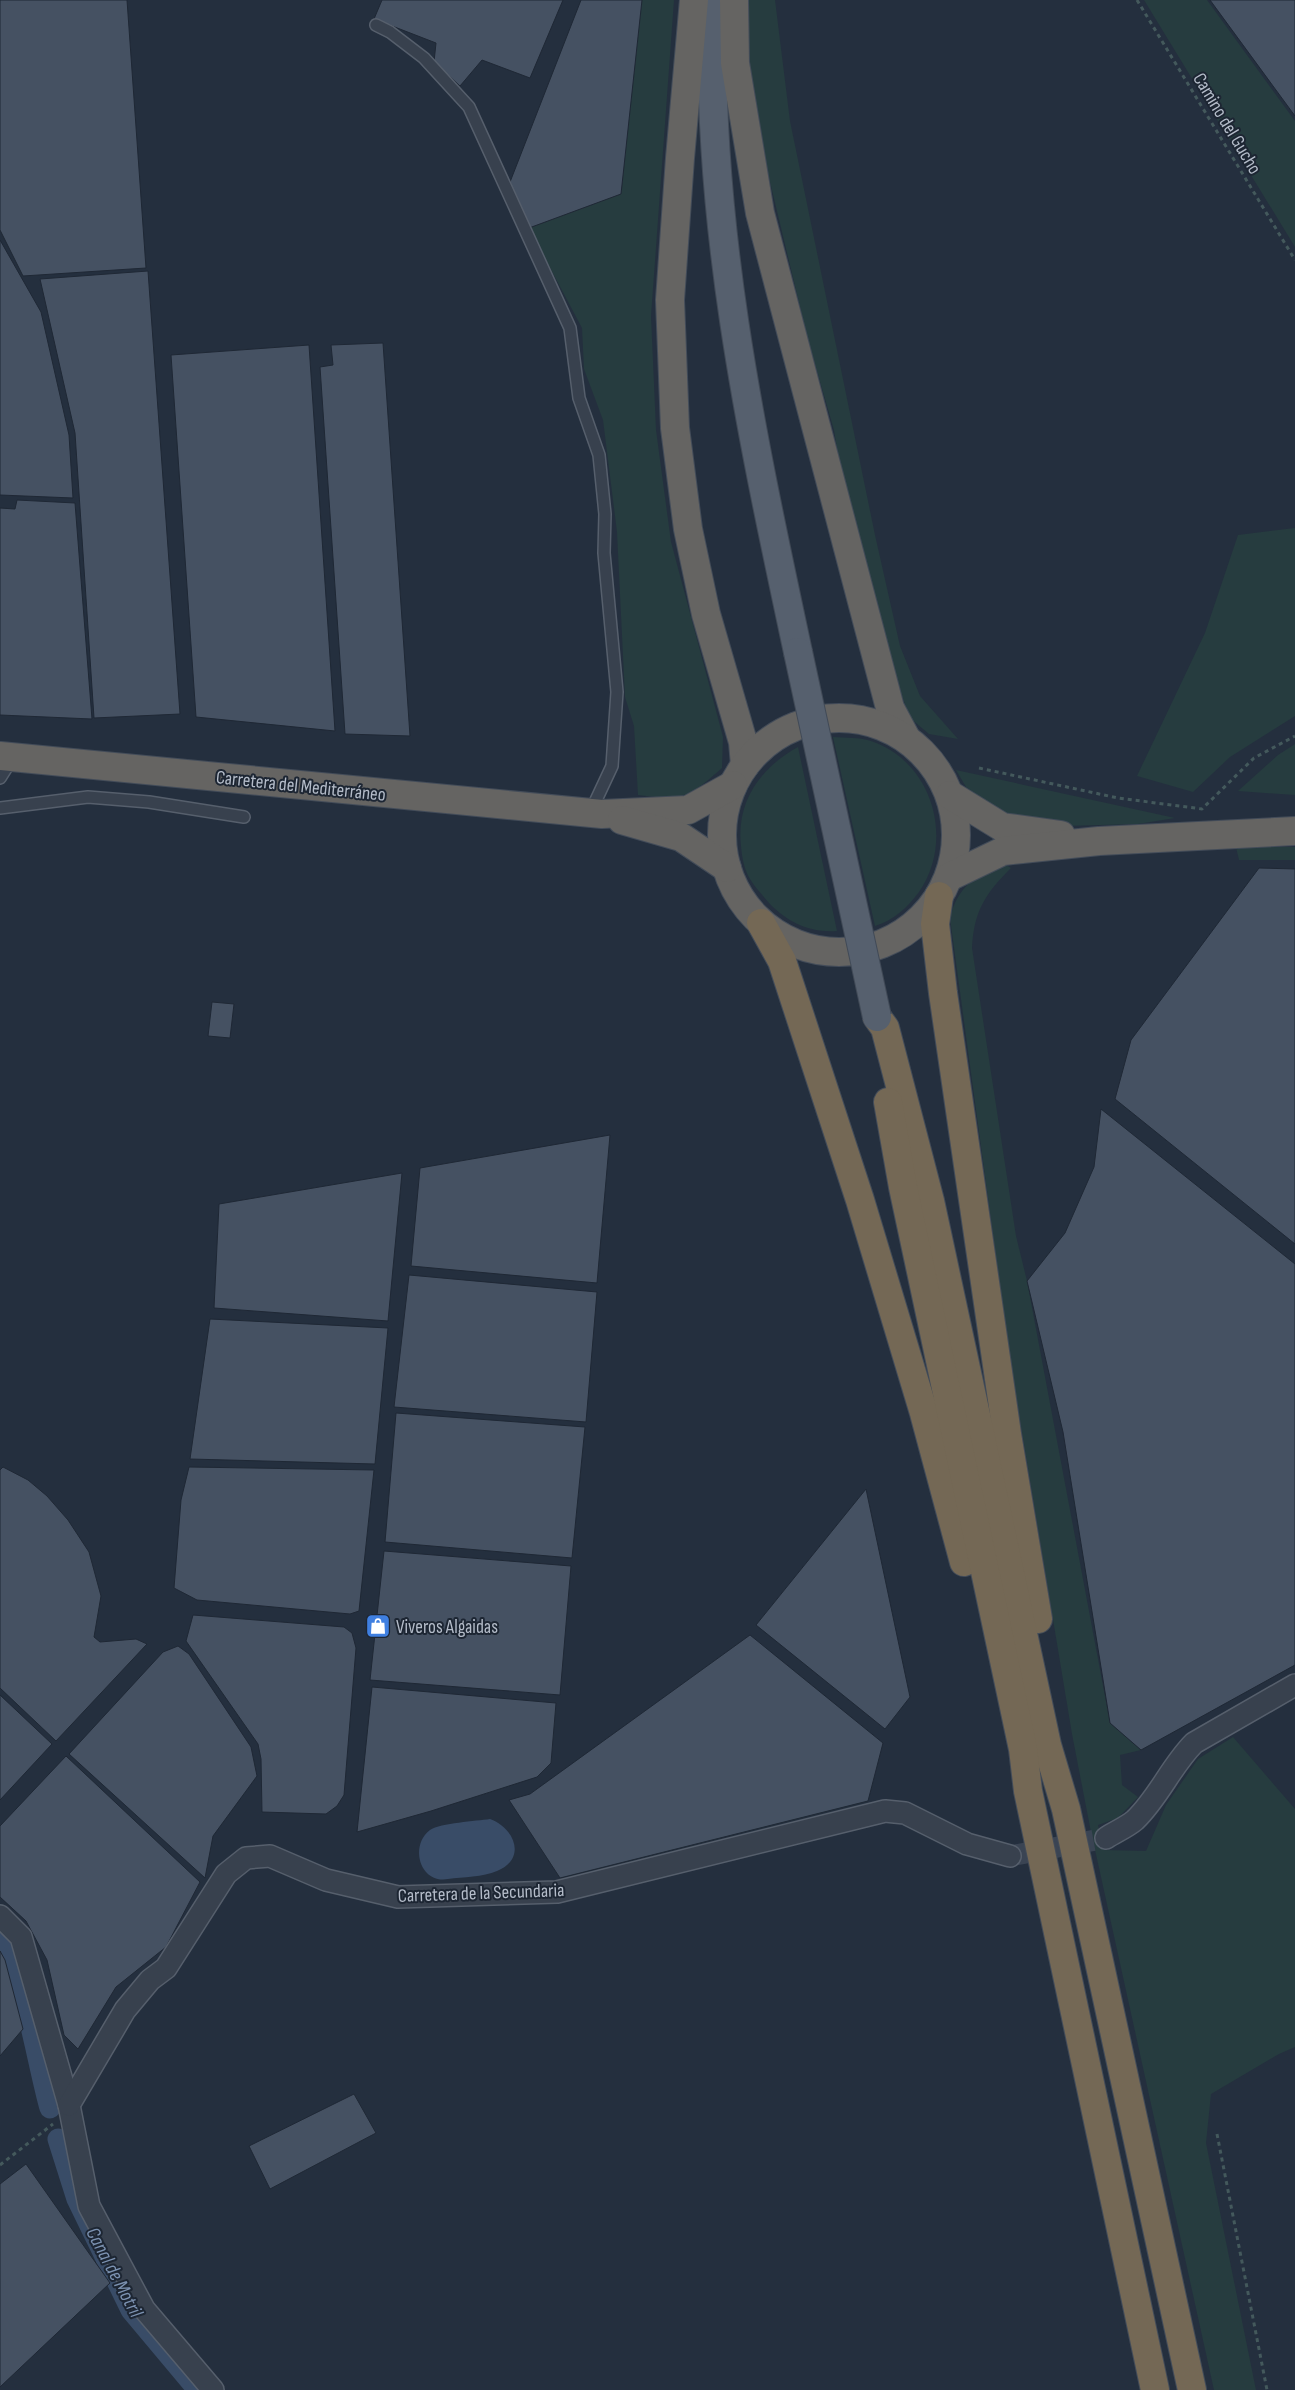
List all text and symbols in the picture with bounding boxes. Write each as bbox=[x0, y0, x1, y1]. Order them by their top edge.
street label: Camino del Gucho bbox=[1187, 69, 1266, 179]
street label: Carretera del Mediterráneo bbox=[215, 766, 387, 807]
shop icon: Viveros Algaidas bbox=[365, 1613, 391, 1639]
place label: Viveros Algaidas bbox=[396, 1616, 498, 1639]
street label: Carretera de la Secundaria bbox=[397, 1879, 565, 1908]
water label: Canal de Motril bbox=[80, 2223, 148, 2323]

